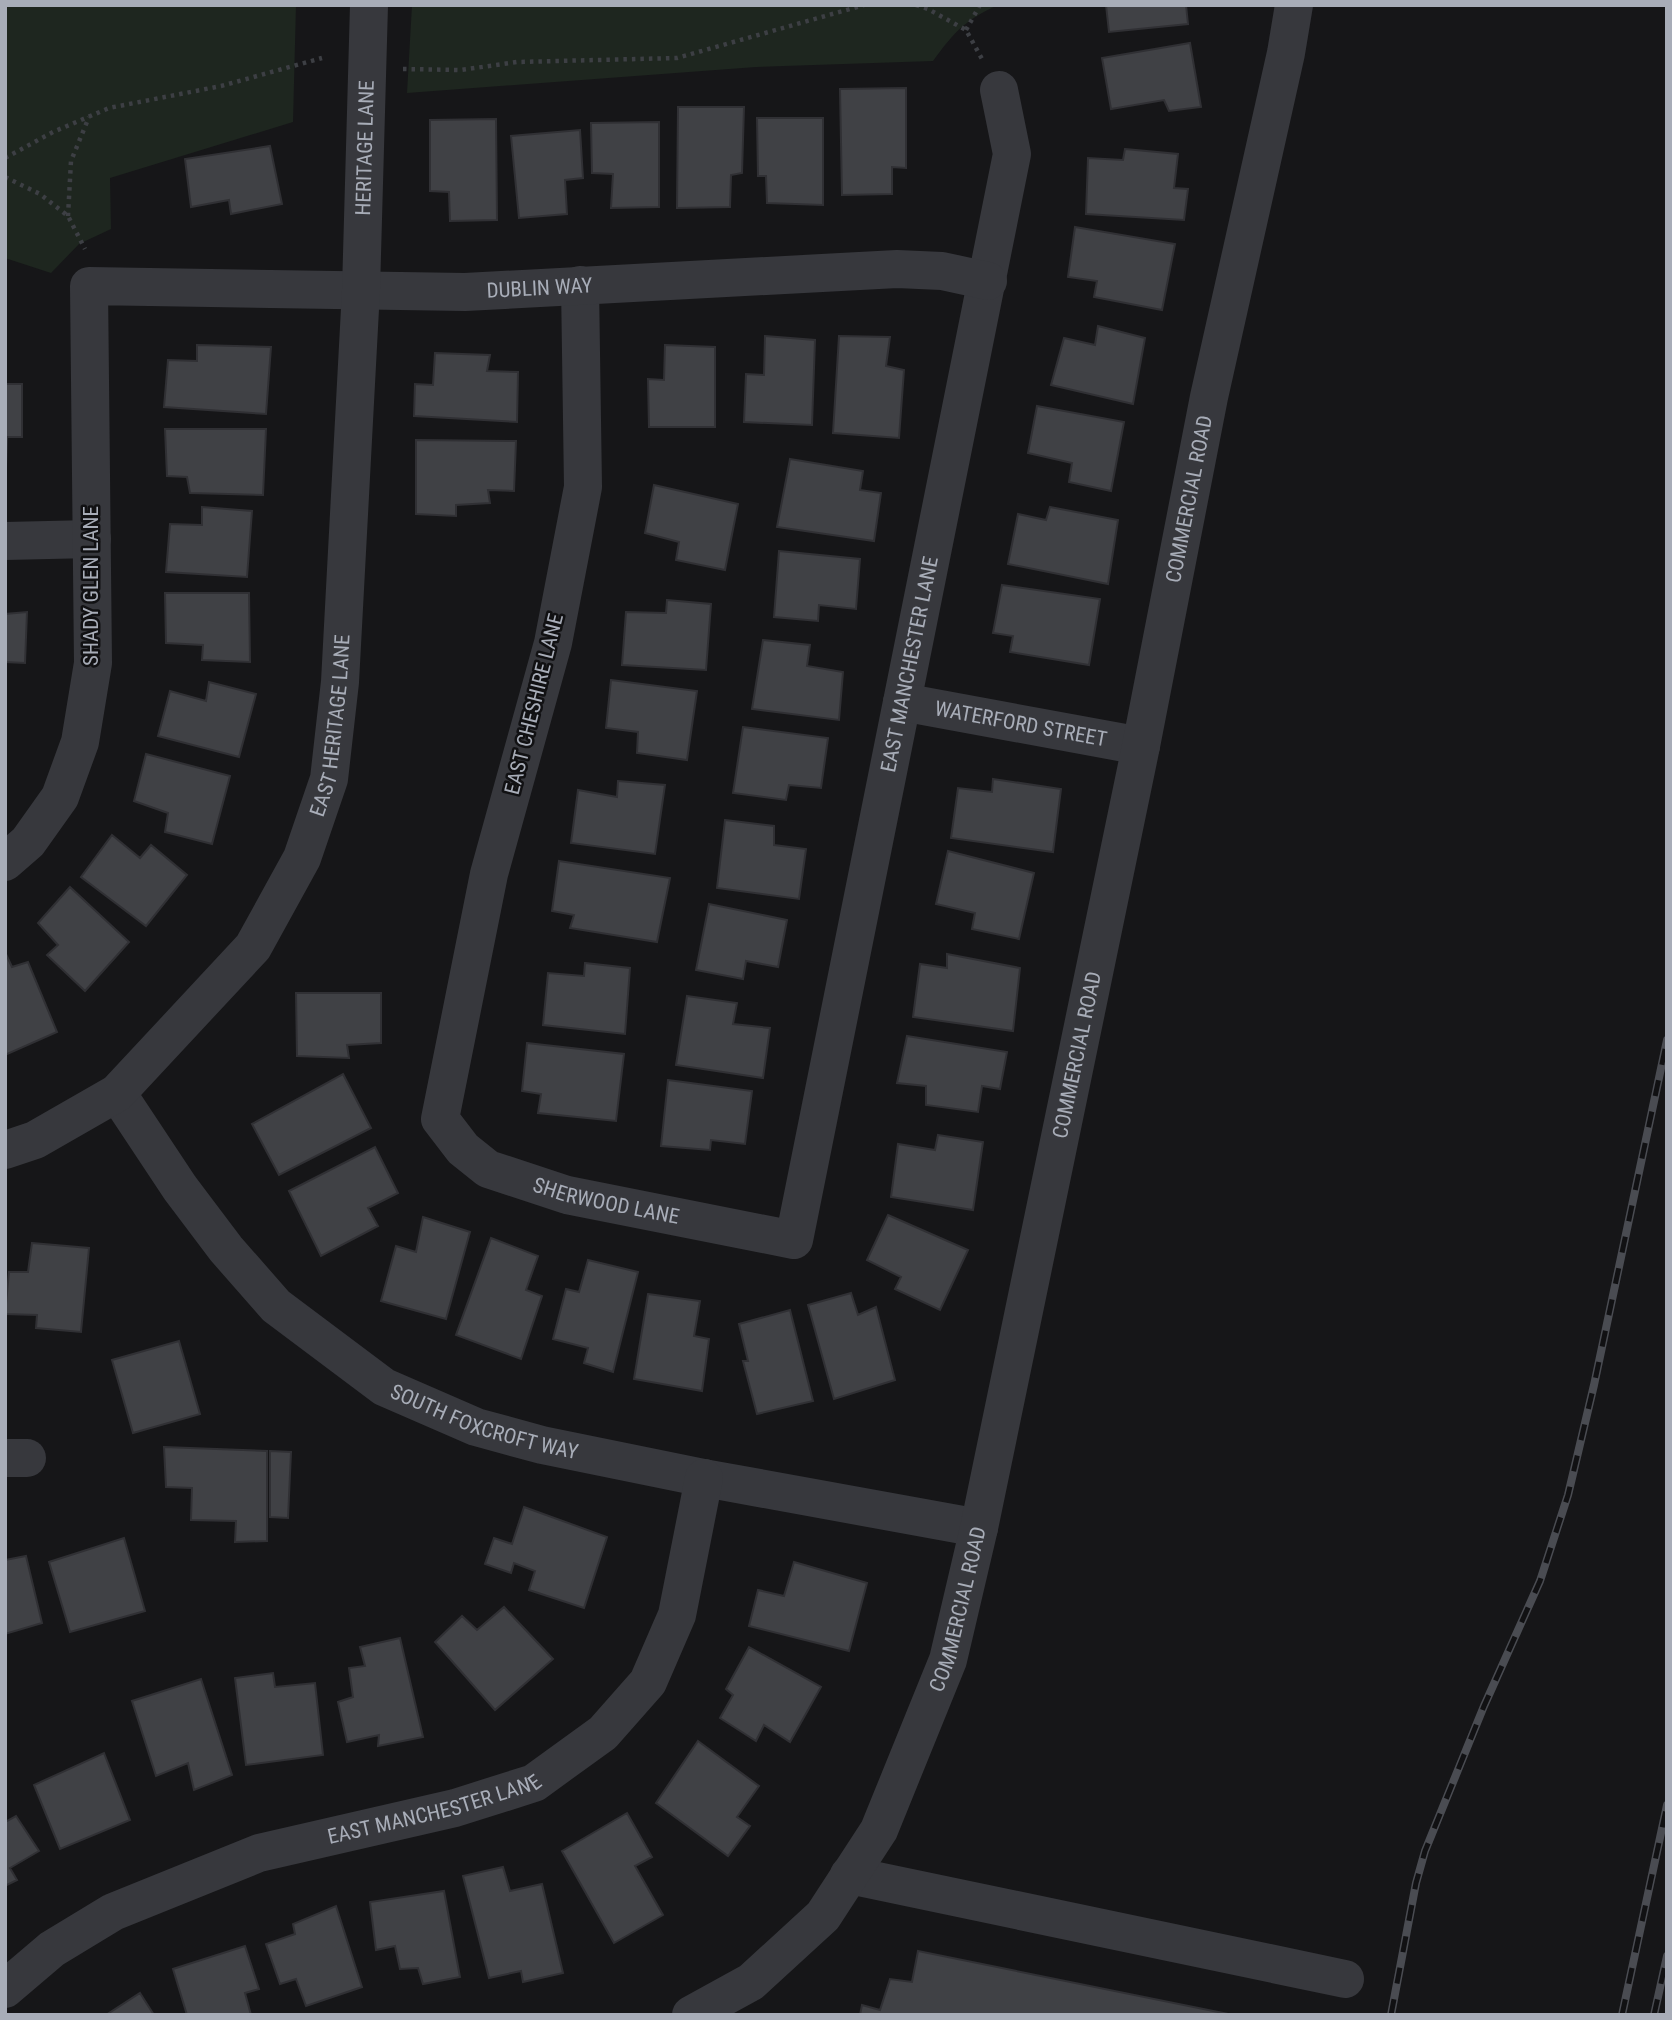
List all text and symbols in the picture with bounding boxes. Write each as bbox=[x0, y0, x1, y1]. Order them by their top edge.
street label: HERITAGE LANE bbox=[351, 80, 379, 216]
street label: DUBLIN WAY bbox=[486, 273, 593, 303]
street label: COMMERCIAL ROAD bbox=[1161, 413, 1217, 585]
street label: SHADY GLEN LANE bbox=[79, 506, 103, 666]
street label: EAST MANCHESTER LANE bbox=[876, 554, 943, 774]
street label: EAST CHESHIRE LANE bbox=[500, 611, 568, 797]
street label: EAST HERITAGE LANE bbox=[305, 634, 355, 820]
street label: WATERFORD STREET bbox=[933, 696, 1109, 752]
street label: COMMERCIAL ROAD bbox=[1048, 969, 1106, 1140]
street label: SHERWOOD LANE bbox=[530, 1173, 681, 1229]
street label: SOUTH FOXCROFT WAY bbox=[387, 1379, 580, 1464]
street label: COMMERCIAL ROAD bbox=[924, 1524, 991, 1695]
street label: EAST MANCHESTER LANE bbox=[325, 1770, 546, 1849]

